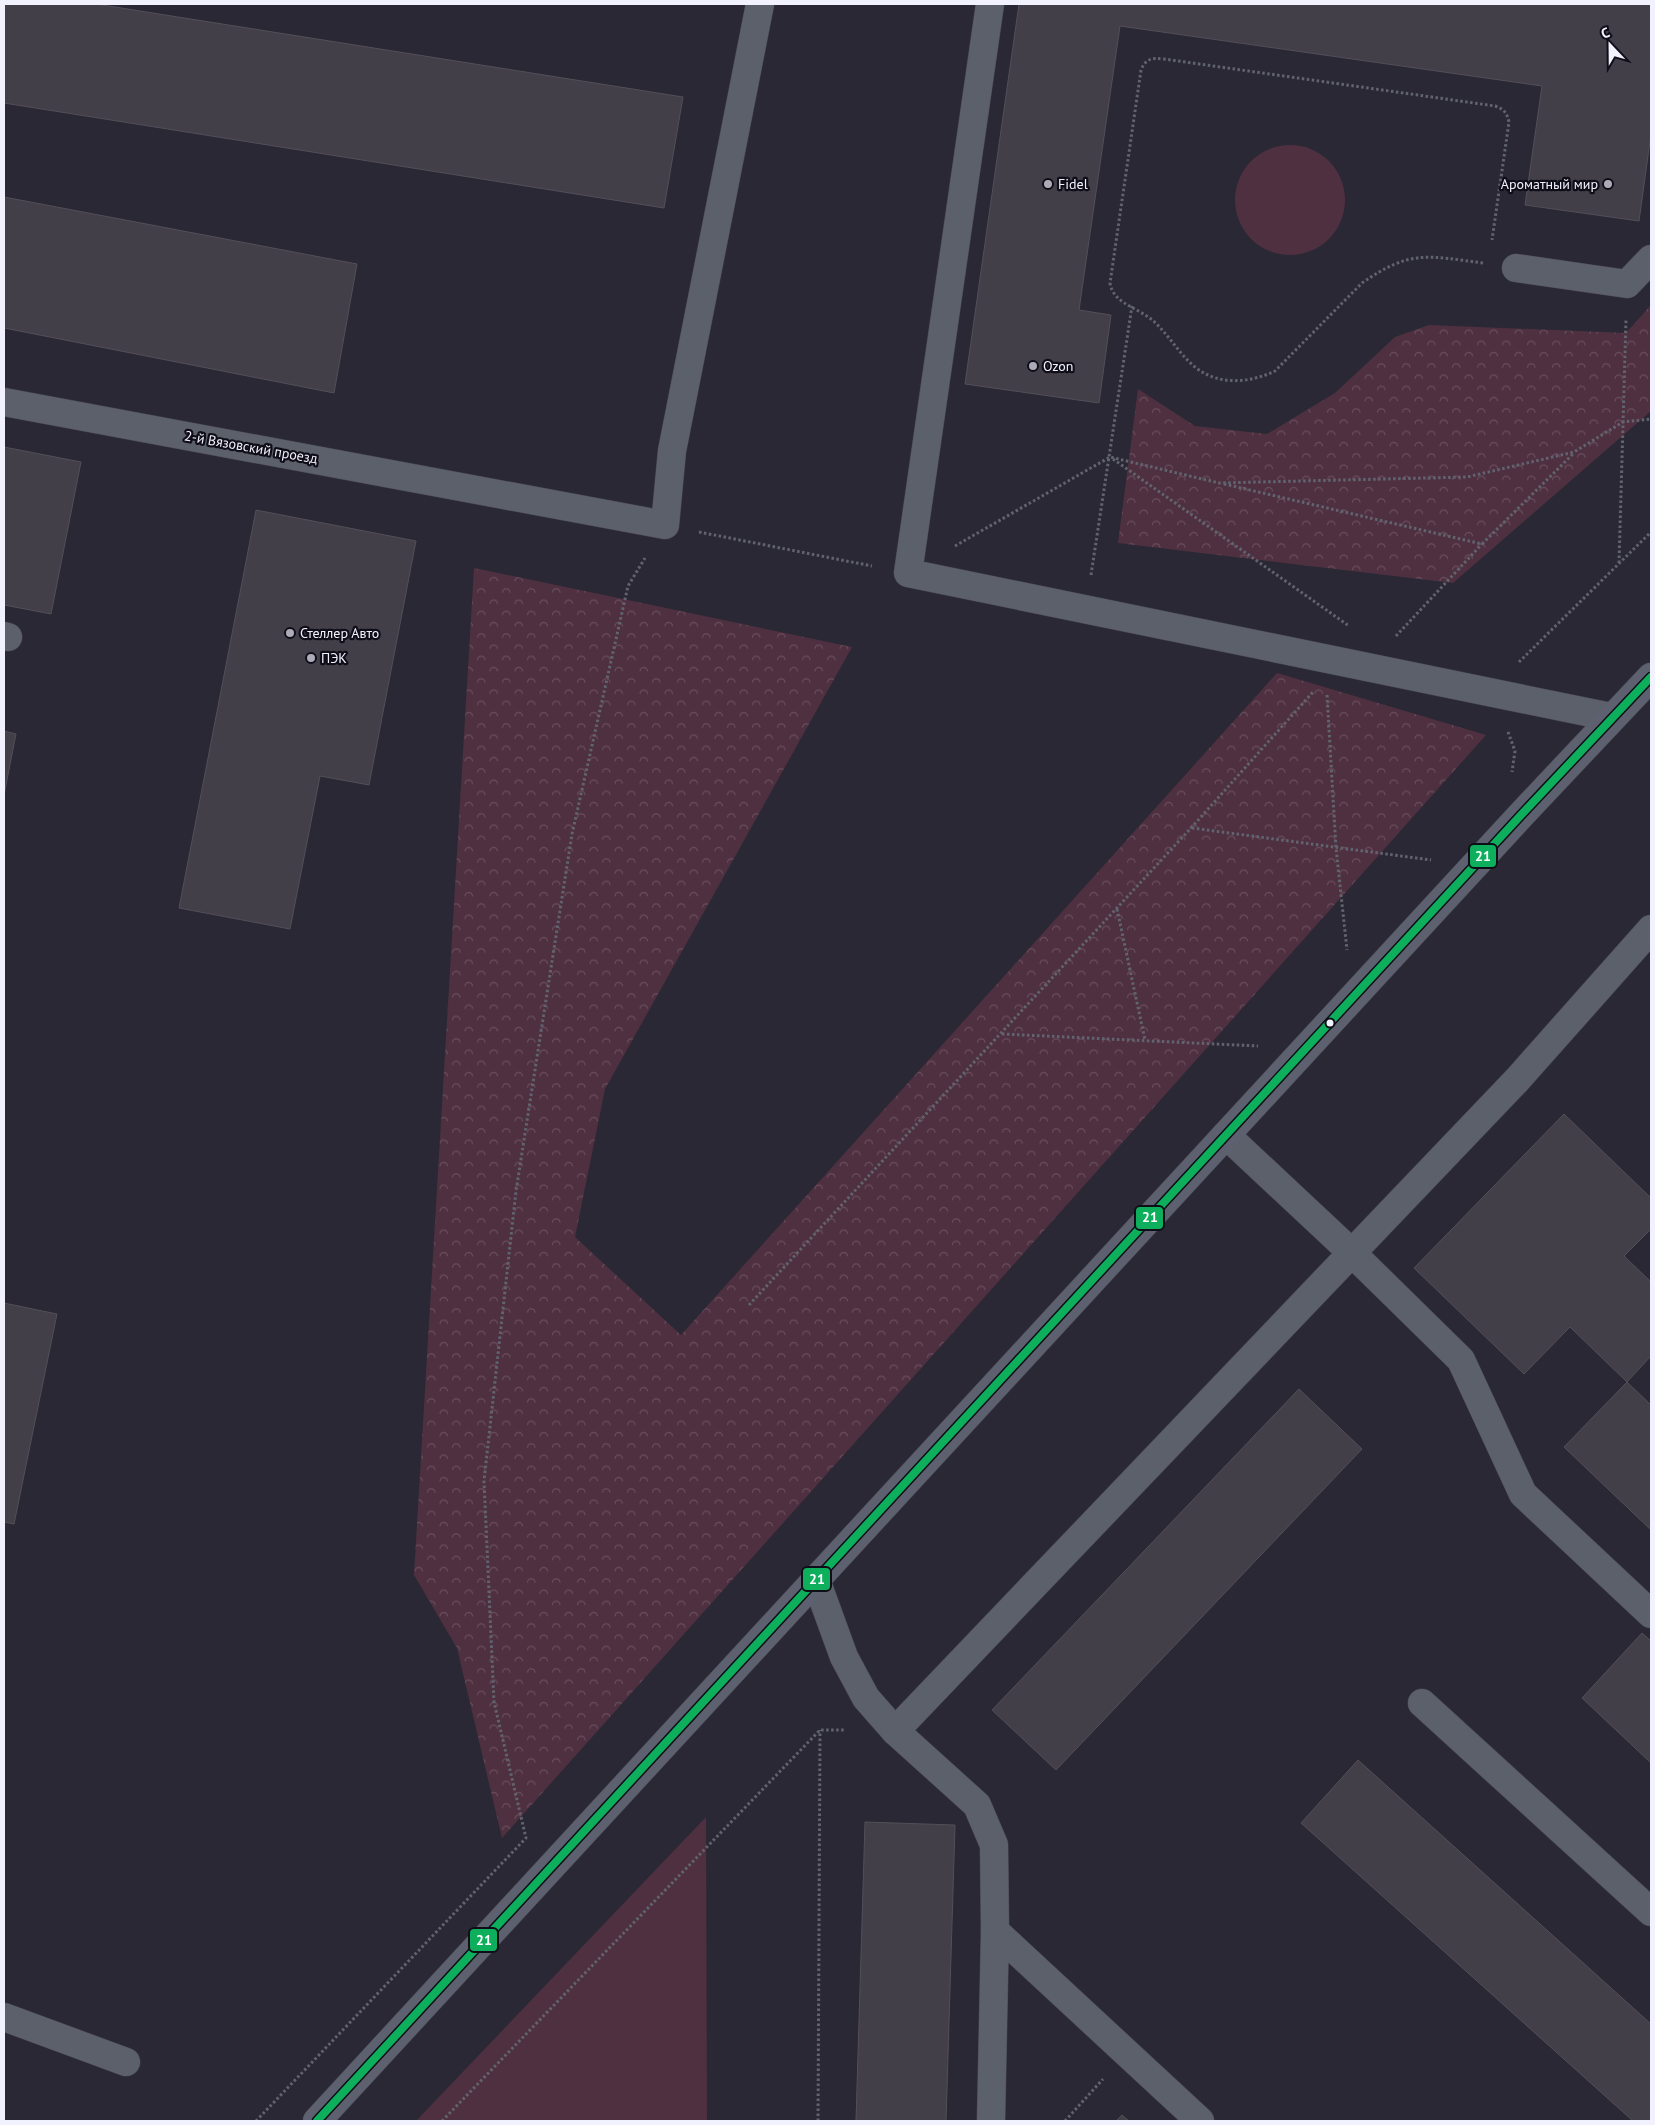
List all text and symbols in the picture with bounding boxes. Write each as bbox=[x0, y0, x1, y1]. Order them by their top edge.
north arrow bbox=[1585, 20, 1635, 70]
text: С bbox=[1598, 23, 1612, 43]
place label: Fidel bbox=[1058, 175, 1088, 193]
place label: Ароматный мир bbox=[1501, 175, 1598, 193]
marker: Fidel bbox=[1042, 178, 1054, 190]
marker: Ароматный мир bbox=[1602, 178, 1614, 190]
place label: Ozon bbox=[1043, 357, 1073, 375]
marker: Ozon bbox=[1027, 360, 1039, 372]
street label: 2-й Вязовский проезд bbox=[183, 426, 319, 468]
place label: Стеллер Авто bbox=[300, 624, 379, 642]
marker: Стеллер Авто bbox=[284, 627, 296, 639]
place label: ПЭК bbox=[321, 649, 347, 667]
marker: ПЭК bbox=[305, 652, 317, 664]
line badge: 21 bbox=[1469, 844, 1497, 868]
text: 21 bbox=[1475, 847, 1491, 865]
unlabelled marker bbox=[1325, 1018, 1335, 1028]
line badge: 21 bbox=[1135, 1206, 1164, 1230]
text: 21 bbox=[1142, 1208, 1158, 1226]
line badge: 21 bbox=[802, 1567, 831, 1591]
text: 21 bbox=[809, 1570, 825, 1588]
line badge: 21 bbox=[469, 1928, 498, 1952]
text: 21 bbox=[476, 1931, 492, 1949]

